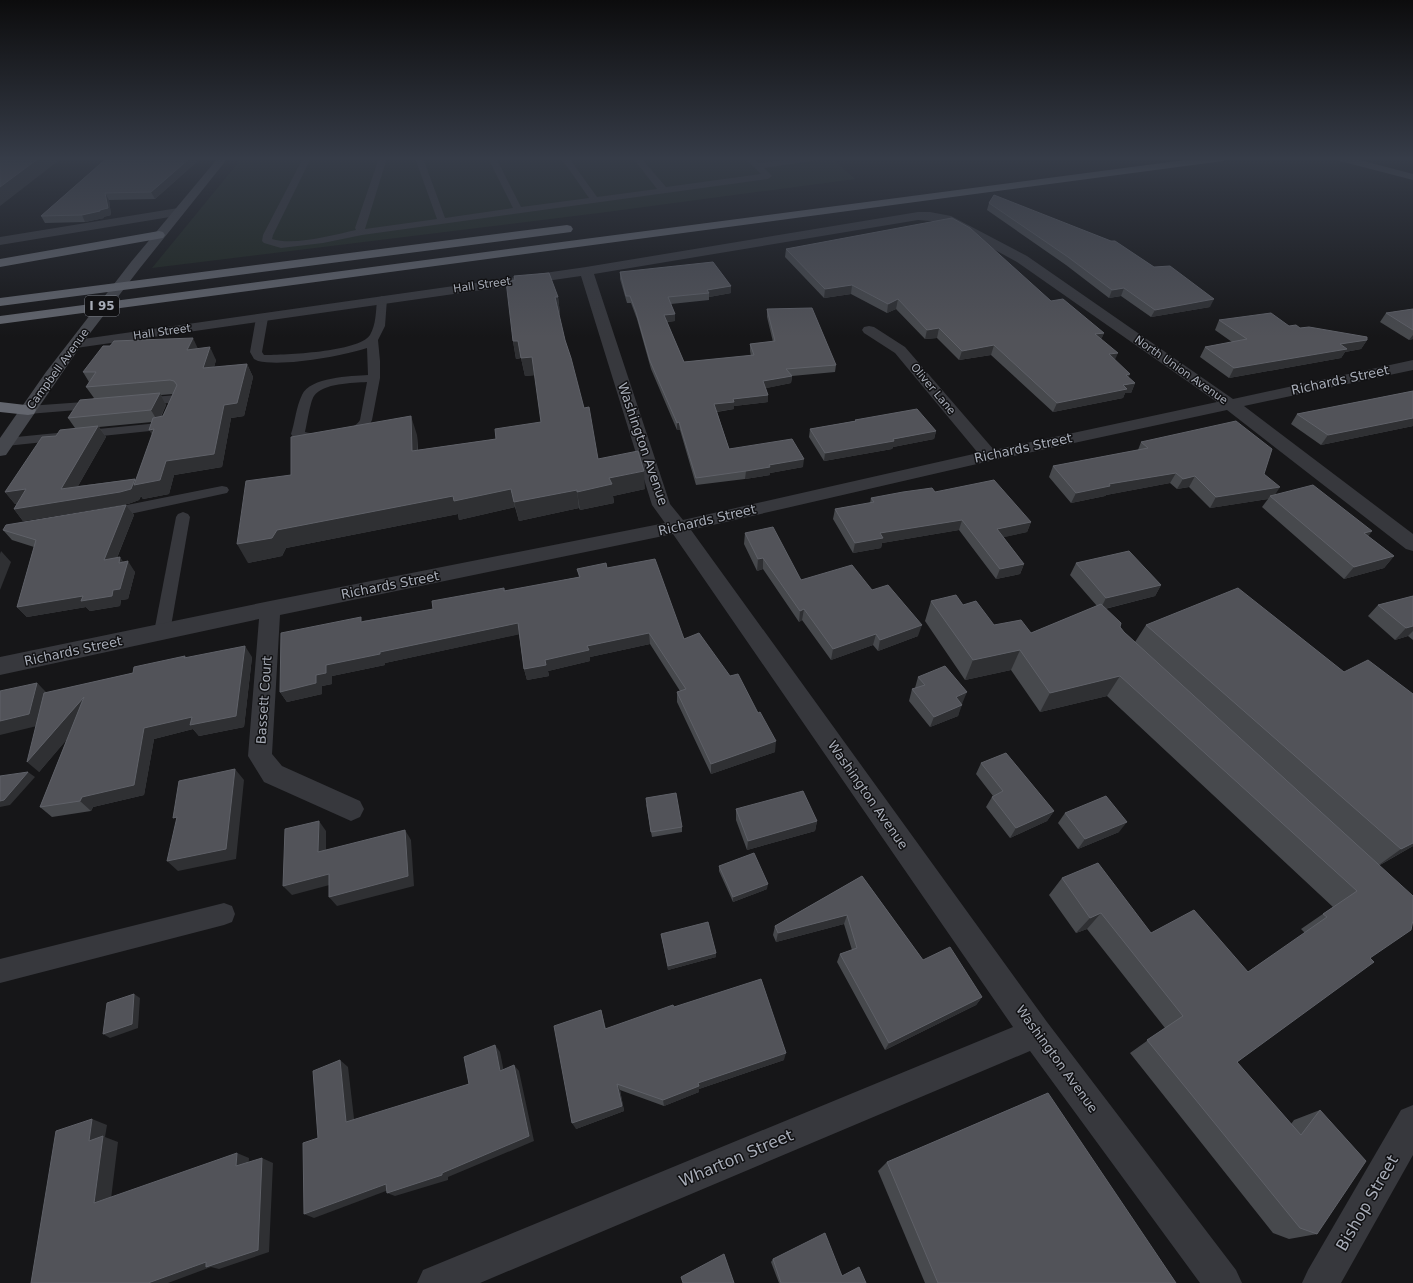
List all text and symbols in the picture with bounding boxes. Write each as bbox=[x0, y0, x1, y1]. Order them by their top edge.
street label: Hall Street bbox=[452, 274, 512, 295]
road number: I 95 bbox=[85, 296, 119, 316]
street label: Hall Street bbox=[132, 321, 192, 342]
street label: Campbell Avenue bbox=[24, 326, 92, 412]
street label: North Union Avenue bbox=[1132, 333, 1230, 407]
street label: Oliver Lane bbox=[908, 361, 958, 417]
street label: Richards Street bbox=[1290, 362, 1390, 398]
street label: Washington Avenue bbox=[615, 381, 671, 507]
street label: Richards Street bbox=[973, 430, 1073, 466]
street label: Richards Street bbox=[657, 501, 757, 539]
street label: Richards Street bbox=[340, 568, 440, 602]
street label: Richards Street bbox=[23, 633, 123, 669]
street label: Bassett Court bbox=[253, 655, 275, 745]
street label: Washington Avenue bbox=[825, 738, 911, 852]
street label: Washington Avenue bbox=[1013, 1002, 1101, 1116]
street label: Wharton Street bbox=[676, 1125, 796, 1191]
street label: Bishop Street bbox=[1332, 1152, 1402, 1254]

